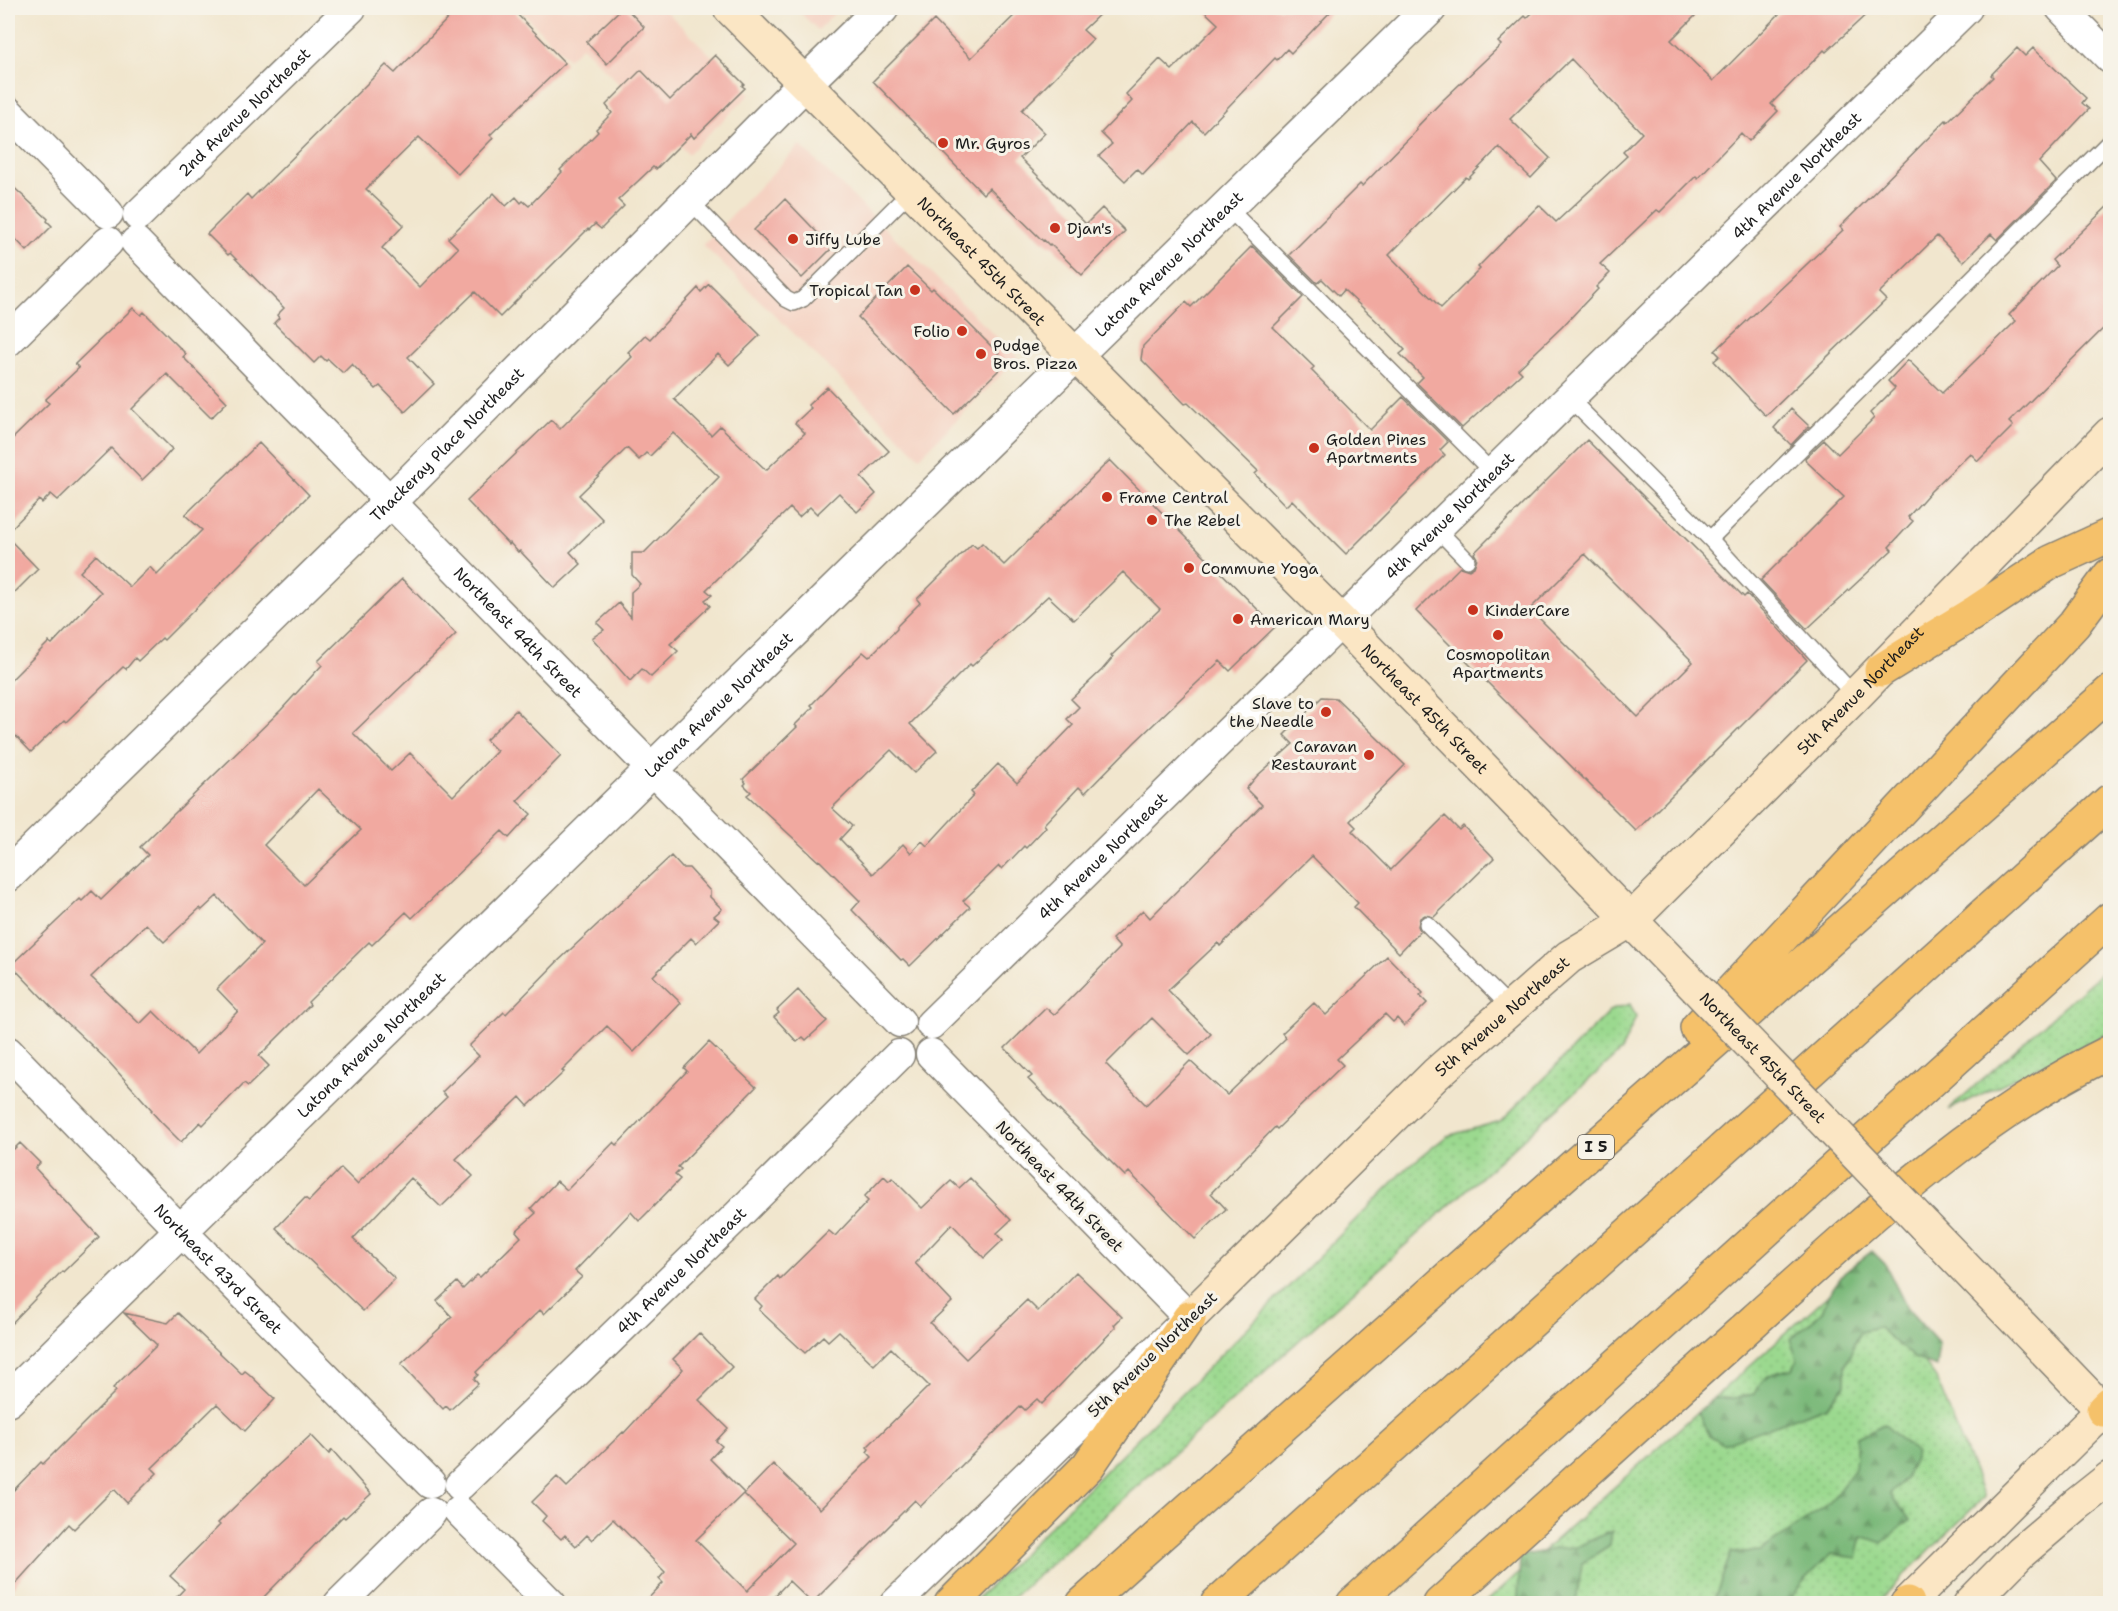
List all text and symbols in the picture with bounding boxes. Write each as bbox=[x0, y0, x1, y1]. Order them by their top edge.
street label: 2nd Avenue Northeast bbox=[174, 43, 315, 181]
street label: 4th Avenue Northeast bbox=[1727, 107, 1866, 244]
place label: Mr. Gyros bbox=[955, 133, 1031, 154]
marker: Mr. Gyros bbox=[936, 136, 950, 150]
street label: Latona Avenue Northeast bbox=[1090, 187, 1248, 342]
street label: Northeast 45th Street bbox=[913, 192, 1050, 330]
place label: Djan's bbox=[1067, 218, 1112, 239]
marker: Djan's bbox=[1048, 221, 1062, 235]
place label: Jiffy Lube bbox=[805, 229, 881, 250]
marker: Jiffy Lube bbox=[786, 232, 800, 246]
place label: Tropical Tan bbox=[809, 280, 903, 301]
marker: Tropical Tan bbox=[908, 283, 922, 297]
place label: Folio bbox=[913, 321, 950, 342]
marker: Folio bbox=[955, 324, 969, 338]
place label: Pudge Bros. Pizza bbox=[993, 335, 1077, 374]
marker: Pudge Bros. Pizza bbox=[974, 347, 988, 361]
street label: Thackeray Place Northeast bbox=[366, 363, 529, 526]
place label: Golden Pines Apartments bbox=[1326, 429, 1427, 468]
marker: Golden Pines Apartments bbox=[1307, 441, 1321, 455]
street label: 4th Avenue Northeast bbox=[1380, 448, 1519, 584]
place label: Frame Central bbox=[1119, 487, 1228, 508]
marker: Frame Central bbox=[1100, 490, 1114, 504]
place label: The Rebel bbox=[1164, 510, 1240, 531]
marker: The Rebel bbox=[1145, 513, 1159, 527]
place label: Commune Yoga bbox=[1201, 558, 1318, 579]
marker: Commune Yoga bbox=[1182, 561, 1196, 575]
street label: Northeast 44th Street bbox=[449, 562, 587, 702]
place label: KinderCare bbox=[1485, 600, 1570, 621]
marker: KinderCare bbox=[1466, 603, 1480, 617]
place label: American Mary bbox=[1250, 609, 1370, 630]
marker: American Mary bbox=[1231, 612, 1245, 626]
street label: 5th Avenue Northeast bbox=[1792, 622, 1928, 759]
street label: Latona Avenue Northeast bbox=[640, 627, 798, 783]
marker: Cosmopolitan Apartments bbox=[1491, 628, 1505, 642]
street label: Northeast 45th Street bbox=[1357, 639, 1493, 779]
place label: Cosmopolitan Apartments bbox=[1446, 644, 1550, 683]
place label: Slave to the Needle bbox=[1229, 693, 1314, 732]
marker: Slave to the Needle bbox=[1319, 705, 1333, 719]
place label: Caravan Restaurant bbox=[1271, 736, 1357, 775]
marker: Caravan Restaurant bbox=[1362, 748, 1376, 762]
street label: 4th Avenue Northeast bbox=[1033, 788, 1172, 925]
street label: 5th Avenue Northeast bbox=[1431, 951, 1574, 1081]
street label: Latona Avenue Northeast bbox=[292, 967, 450, 1123]
street label: Northeast 45th Street bbox=[1695, 988, 1831, 1128]
street label: Northeast 44th Street bbox=[991, 1116, 1128, 1257]
road number: I 5 bbox=[1578, 1135, 1614, 1159]
street label: Northeast 43rd Street bbox=[149, 1199, 287, 1339]
street label: 4th Avenue Northeast bbox=[612, 1203, 751, 1339]
street label: 5th Avenue Northeast bbox=[1083, 1287, 1222, 1422]

